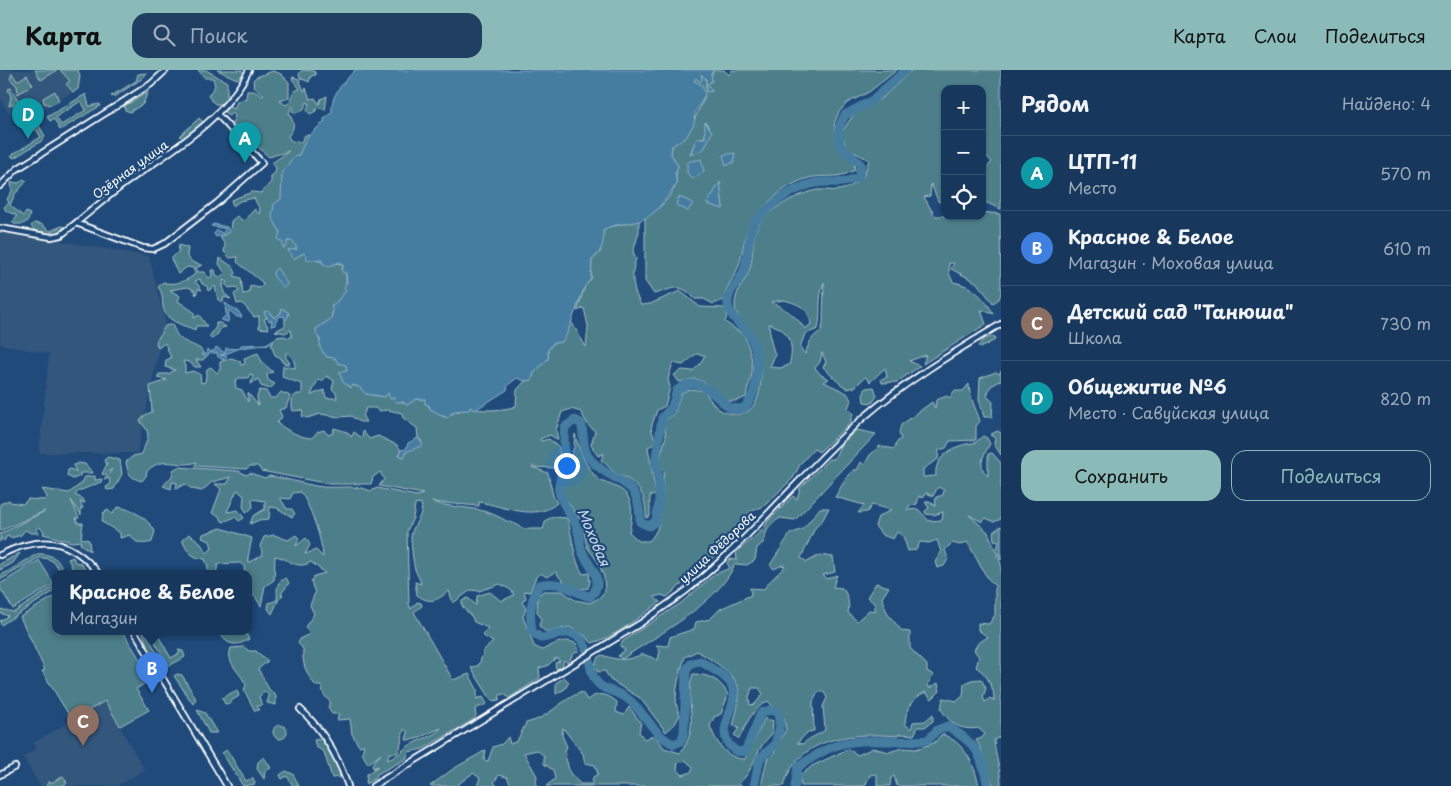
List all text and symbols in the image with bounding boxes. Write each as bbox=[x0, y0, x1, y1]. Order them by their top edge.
search box bbox=[132, 13, 482, 58]
text: Карта bbox=[25, 17, 102, 53]
icon: search bbox=[150, 21, 178, 49]
text: Поиск bbox=[190, 21, 248, 49]
text: Карта bbox=[1173, 22, 1226, 49]
text: Слои bbox=[1254, 22, 1297, 49]
text: Поделиться bbox=[1325, 22, 1426, 49]
map controls bbox=[941, 85, 986, 220]
button: + bbox=[941, 85, 986, 130]
text: Рядом bbox=[1021, 87, 1089, 119]
text: Найдено: 4 bbox=[1342, 91, 1431, 115]
pin: D bbox=[12, 98, 44, 139]
pin: A bbox=[229, 122, 261, 163]
button: − bbox=[941, 130, 986, 175]
street label: Озёрная улица bbox=[88, 135, 172, 203]
text: ЦТП-11 bbox=[1068, 147, 1137, 175]
text: A bbox=[1031, 161, 1043, 185]
text: 570 m bbox=[1380, 161, 1431, 185]
button: locate bbox=[941, 175, 986, 220]
text: Место bbox=[1068, 175, 1117, 199]
text: Красное & Белое bbox=[1068, 222, 1234, 250]
text: B bbox=[1032, 236, 1042, 260]
text: 610 m bbox=[1383, 236, 1431, 260]
text: Магазин · Моховая улица bbox=[1068, 250, 1274, 274]
text: Детский сад "Танюша" bbox=[1068, 297, 1293, 325]
text: C bbox=[1031, 311, 1043, 335]
text: 730 m bbox=[1380, 311, 1431, 335]
text: Школа bbox=[1068, 325, 1122, 349]
text: Общежитие №6 bbox=[1068, 372, 1227, 400]
text: D bbox=[1031, 386, 1043, 410]
text: 820 m bbox=[1380, 386, 1431, 410]
text: Место · Савуйская улица bbox=[1068, 400, 1269, 424]
button: Сохранить bbox=[1021, 450, 1221, 501]
button: Поделиться bbox=[1231, 450, 1431, 501]
your location bbox=[554, 453, 580, 479]
water label: Моховая bbox=[572, 505, 616, 570]
street label: улица Фёдорова bbox=[675, 506, 760, 587]
popup bbox=[52, 570, 252, 635]
text: Красное & Белое bbox=[69, 577, 235, 605]
text: Магазин bbox=[69, 605, 138, 629]
pin: B bbox=[136, 652, 168, 693]
pin: C bbox=[67, 705, 99, 746]

